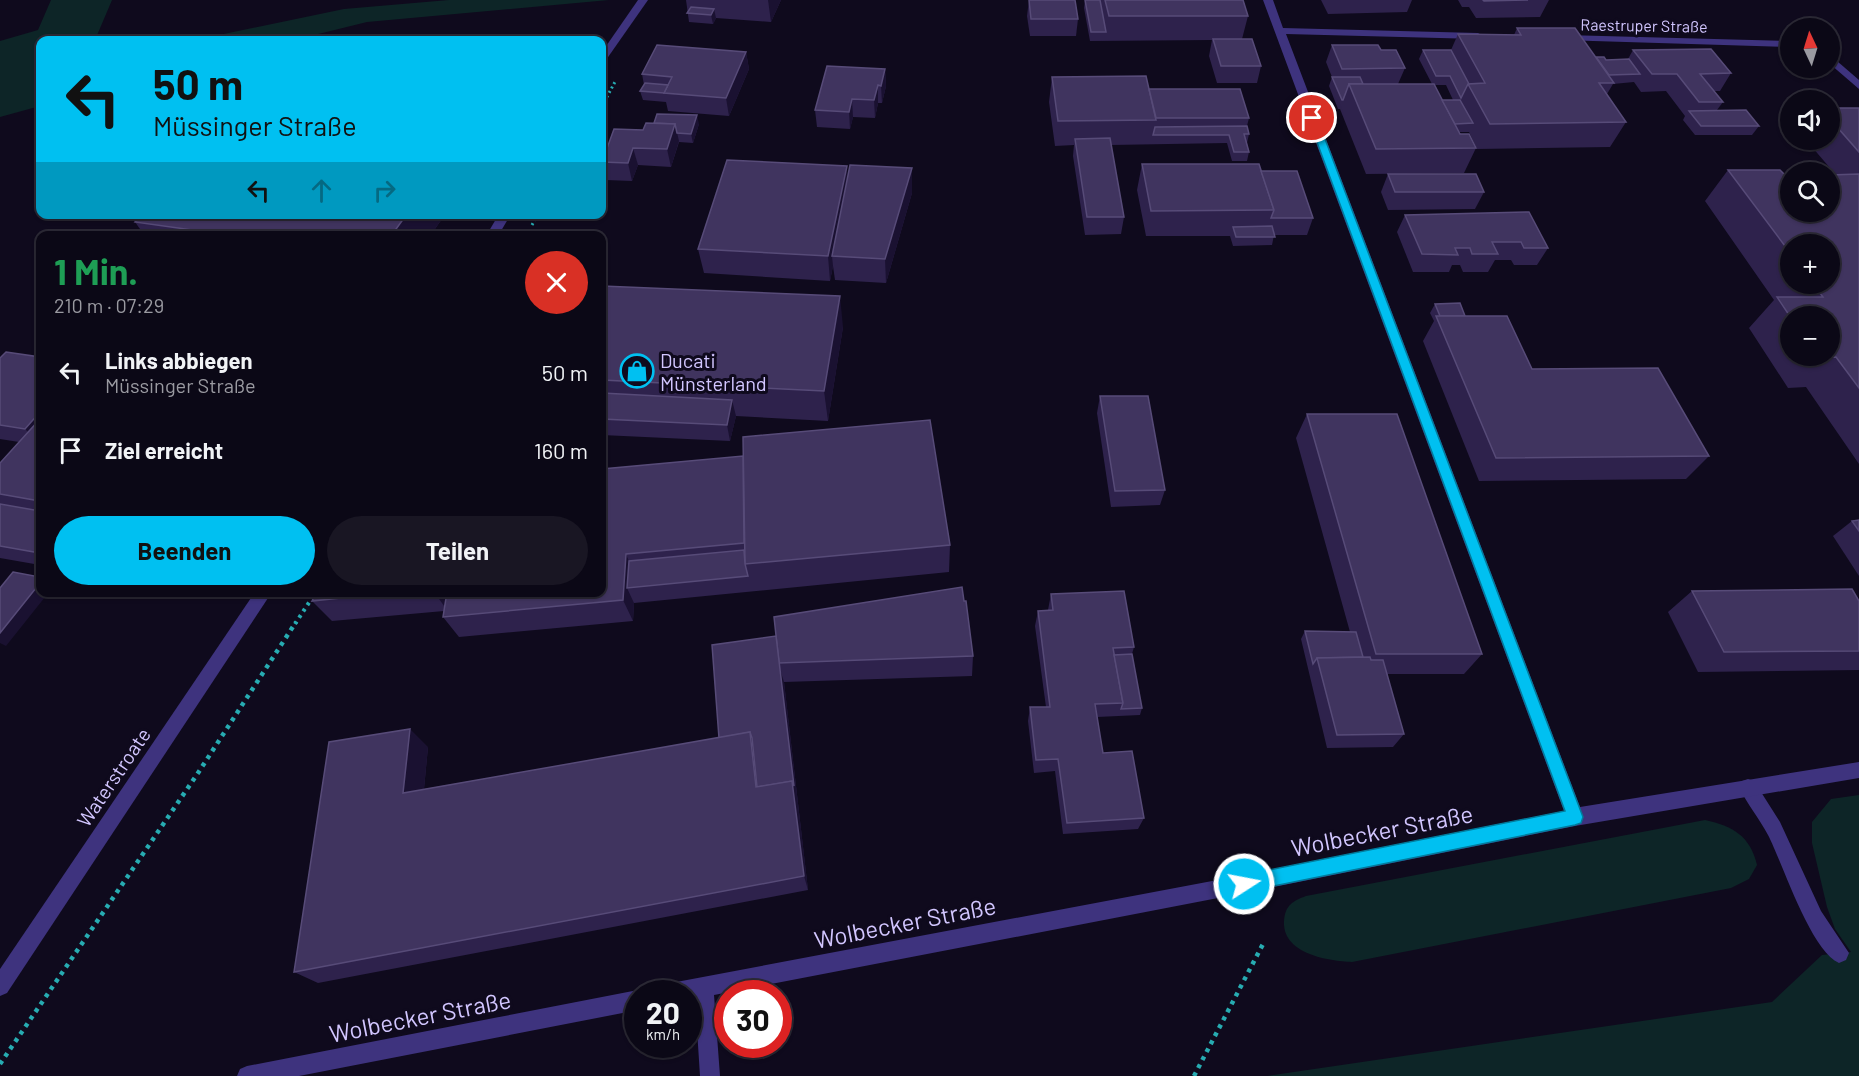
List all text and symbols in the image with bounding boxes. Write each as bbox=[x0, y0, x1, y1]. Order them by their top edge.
street label: Raestruper Straße bbox=[1580, 14, 1708, 36]
north arrow bbox=[1780, 18, 1840, 78]
map controls bbox=[1780, 18, 1840, 366]
text: 50 m bbox=[153, 58, 243, 108]
icon: left bbox=[54, 60, 132, 138]
button: sound bbox=[1780, 90, 1840, 150]
pin bbox=[1286, 92, 1337, 143]
icon: arrive bbox=[1295, 101, 1328, 134]
text: Müssinger Straße bbox=[153, 109, 357, 141]
button: search bbox=[1780, 162, 1840, 222]
icon: left bbox=[242, 174, 275, 207]
icon: ahead bbox=[305, 174, 338, 207]
icon: right bbox=[368, 174, 401, 207]
button: + bbox=[1780, 234, 1840, 294]
text: 1 Min. bbox=[54, 249, 138, 292]
button: close bbox=[525, 251, 588, 314]
text: 210 m · 07:29 bbox=[54, 293, 164, 317]
button: − bbox=[1780, 306, 1840, 366]
text: Links abbiegen bbox=[105, 347, 253, 373]
place label: Ducati Münsterland bbox=[660, 348, 767, 395]
shop icon: Ducati Münsterland bbox=[619, 353, 655, 389]
icon: left bbox=[54, 356, 87, 389]
text: 50 m bbox=[542, 359, 588, 385]
text: Müssinger Straße bbox=[105, 373, 256, 397]
icon: arrive bbox=[54, 434, 87, 467]
text: Ziel erreicht bbox=[105, 437, 223, 463]
text: 160 m bbox=[534, 437, 588, 463]
button: Beenden bbox=[54, 516, 315, 585]
button: Teilen bbox=[327, 516, 588, 585]
street label: Waterstroate bbox=[71, 723, 155, 831]
street label: Wolbecker Straße bbox=[1289, 798, 1475, 862]
position arrow bbox=[1212, 852, 1276, 916]
street label: Wolbecker Straße bbox=[812, 890, 998, 954]
speed limit sign: 30 bbox=[714, 980, 792, 1058]
street label: Wolbecker Straße bbox=[327, 984, 513, 1048]
text: 20 bbox=[646, 994, 680, 1030]
text: km/h bbox=[646, 1025, 680, 1043]

